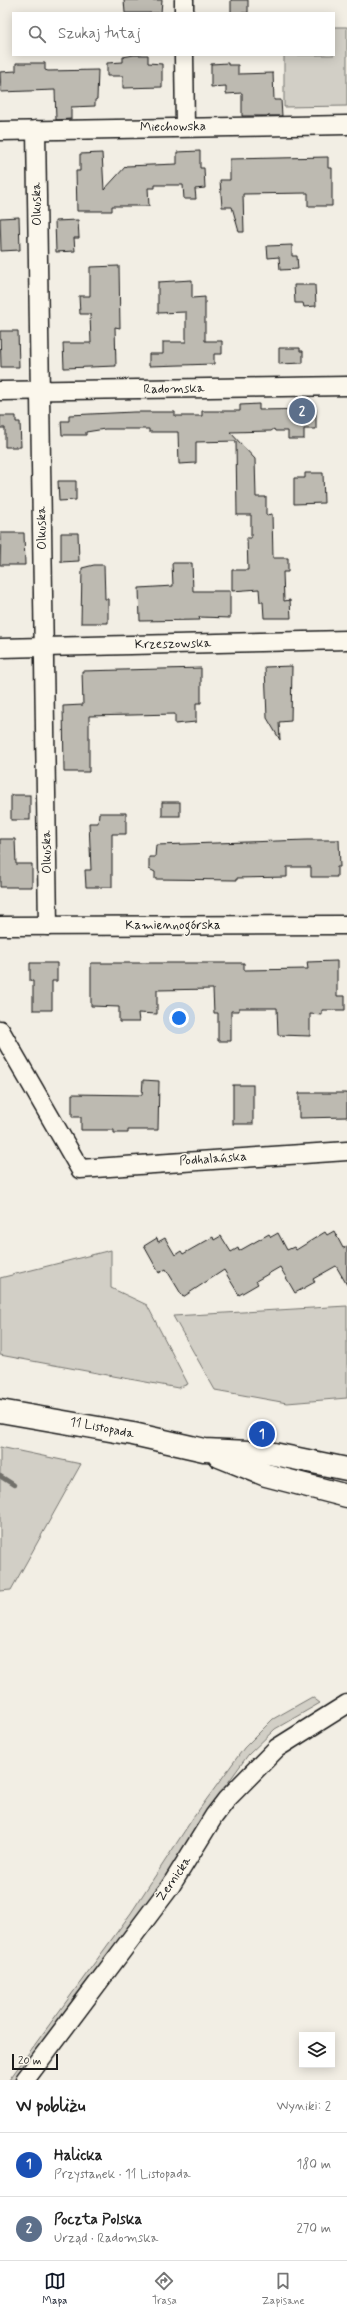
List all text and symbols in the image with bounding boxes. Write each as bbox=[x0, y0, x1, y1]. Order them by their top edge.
search box bbox=[12, 12, 335, 56]
icon: search bbox=[26, 23, 48, 45]
text: Szukaj tutaj bbox=[58, 24, 141, 44]
street label: Miechowska bbox=[140, 118, 206, 136]
street label: Olkuska bbox=[28, 182, 46, 226]
street label: Radomska bbox=[143, 380, 205, 398]
pin: 2 bbox=[289, 396, 315, 426]
street label: Olkuska bbox=[33, 506, 51, 550]
street label: Krzeszowska bbox=[135, 635, 212, 653]
street label: Olkuska bbox=[38, 830, 56, 874]
street label: Kamiennogórska bbox=[125, 917, 221, 936]
your location bbox=[169, 1008, 189, 1028]
street label: Podhalańska bbox=[179, 1148, 248, 1170]
street label: 11 Listopada bbox=[68, 1413, 136, 1443]
pin: 1 bbox=[249, 1419, 275, 1449]
street label: Żernicka bbox=[153, 1853, 195, 1905]
map controls bbox=[299, 2032, 335, 2068]
button: layers bbox=[299, 2032, 335, 2068]
scale bar bbox=[12, 2052, 58, 2071]
text: 20 m bbox=[18, 2054, 41, 2068]
text: W pobliżu bbox=[16, 2095, 85, 2117]
text: Wyniki: 2 bbox=[277, 2098, 331, 2115]
text: Halicka bbox=[54, 2146, 103, 2166]
text: 1 bbox=[26, 2156, 32, 2173]
text: 180 m bbox=[296, 2156, 331, 2173]
text: Przystanek · 11 Listopada bbox=[54, 2166, 190, 2183]
text: Poczta Polska bbox=[54, 2210, 142, 2230]
text: 2 bbox=[26, 2220, 32, 2237]
text: 270 m bbox=[296, 2220, 331, 2237]
text: Urząd · Radomska bbox=[54, 2230, 158, 2247]
tab: Mapa bbox=[42, 2270, 67, 2308]
tab: Trasa bbox=[152, 2270, 177, 2308]
tab: Zapisane bbox=[262, 2270, 305, 2308]

